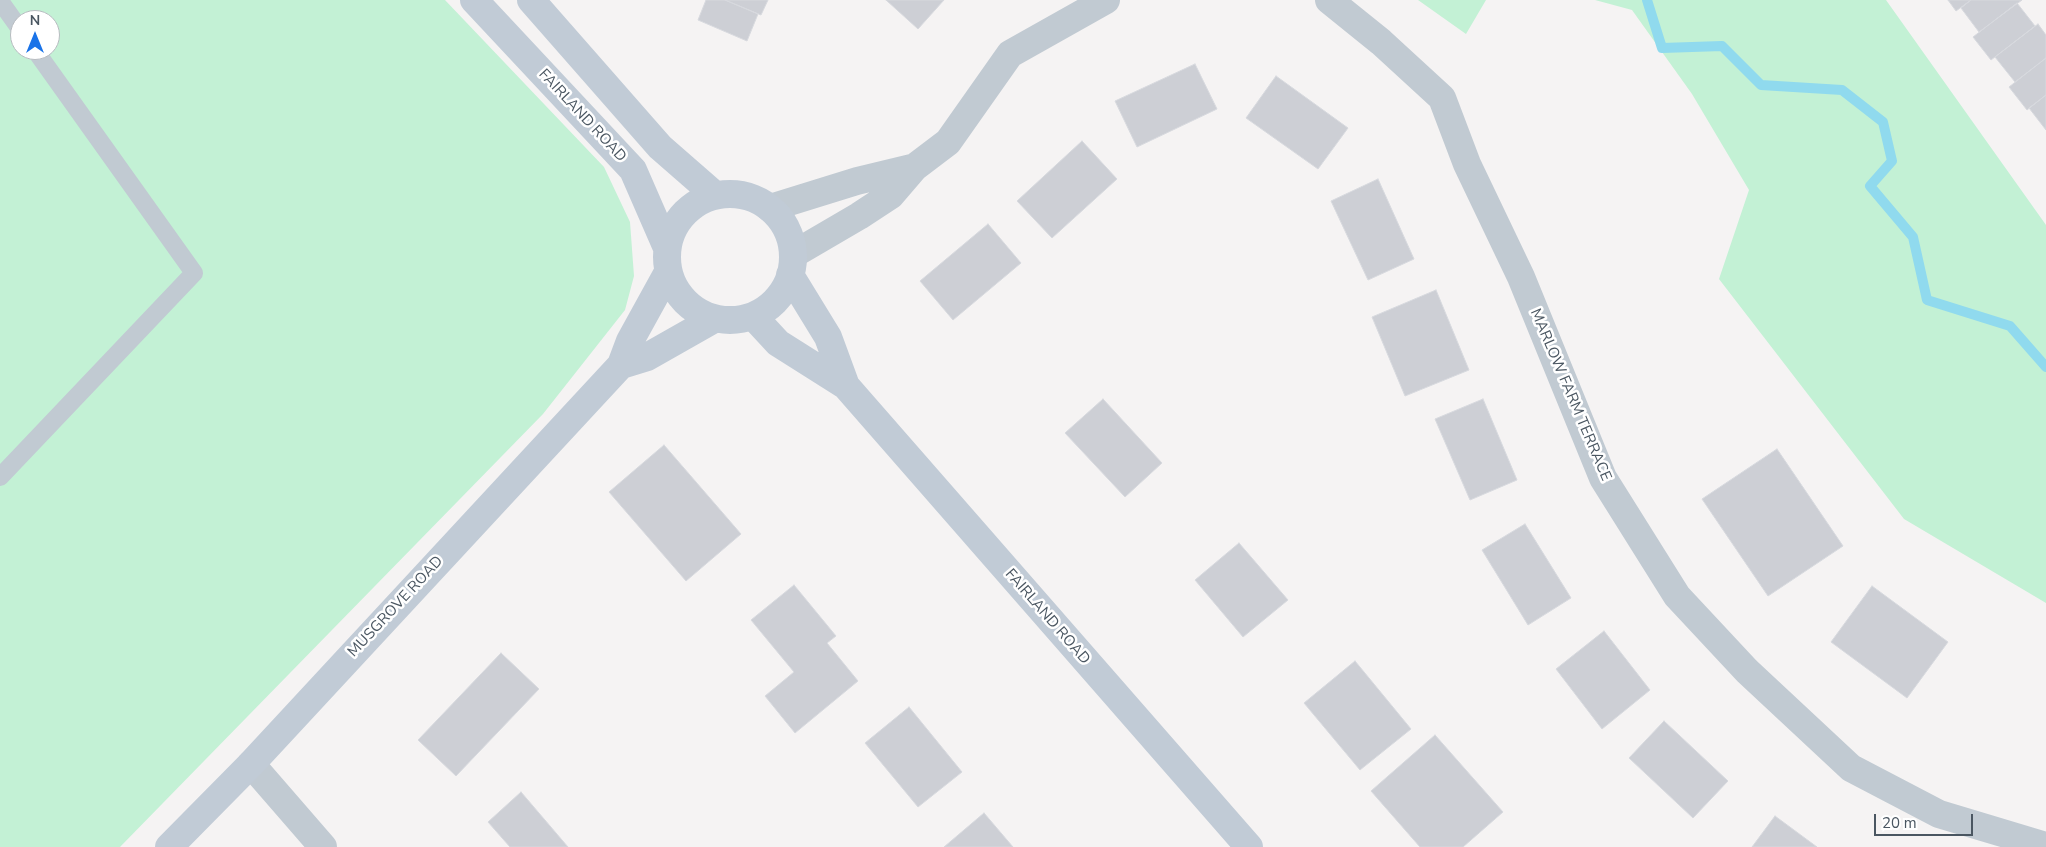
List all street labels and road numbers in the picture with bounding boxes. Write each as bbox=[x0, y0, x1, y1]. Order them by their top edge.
street label: FAIRLAND ROAD bbox=[534, 66, 630, 166]
street label: MARLOW FARM TERRACE bbox=[1526, 306, 1614, 484]
street label: MUSGROVE ROAD bbox=[345, 553, 447, 661]
street label: FAIRLAND ROAD bbox=[1001, 566, 1093, 668]

